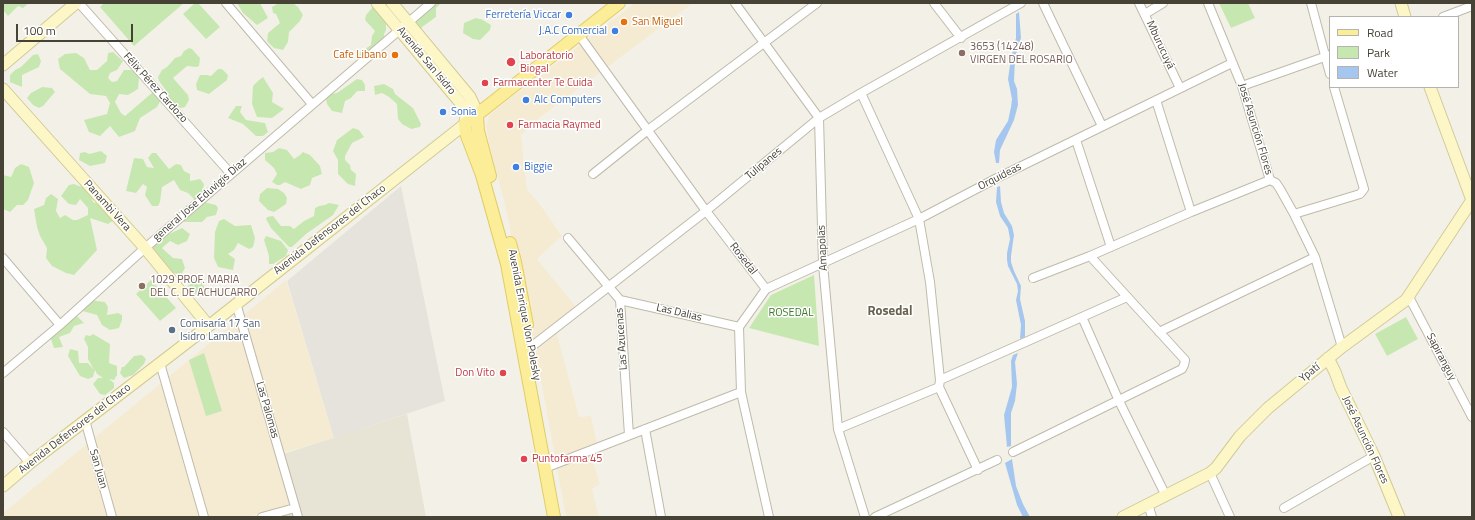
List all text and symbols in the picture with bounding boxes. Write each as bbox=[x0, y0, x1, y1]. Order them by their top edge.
place label: Ferretería Viccar bbox=[486, 8, 561, 22]
marker: Ferretería Viccar bbox=[564, 10, 574, 20]
place label: San Miguel bbox=[632, 15, 683, 29]
scale bar bbox=[18, 16, 135, 42]
legend bbox=[1329, 16, 1459, 88]
marker: San Miguel bbox=[619, 17, 629, 27]
street label: Mburucuyá bbox=[1143, 19, 1177, 71]
text: 100 m bbox=[23, 21, 56, 40]
text: Road bbox=[1367, 23, 1393, 42]
street label: Avenida San Isidro bbox=[394, 24, 458, 98]
place label: J.A.C Comercial bbox=[539, 24, 607, 38]
marker: J.A.C Comercial bbox=[610, 26, 620, 36]
place label: 3653 (14248) VIRGEN DEL ROSARIO bbox=[970, 40, 1073, 66]
text: Park bbox=[1367, 43, 1390, 62]
place label: Cafe Libano bbox=[333, 48, 387, 62]
marker: 3653 (14248) VIRGEN DEL ROSARIO bbox=[957, 48, 967, 58]
place label: Laboratorio Biogal bbox=[520, 49, 573, 75]
street label: Félix Pérez Cardozo bbox=[120, 50, 190, 126]
marker: Cafe Libano bbox=[390, 50, 400, 60]
marker: Laboratorio Biogal bbox=[505, 56, 517, 68]
text: Water bbox=[1367, 63, 1398, 82]
place label: Farmacenter Te Cuida bbox=[493, 76, 592, 90]
marker: Farmacenter Te Cuida bbox=[480, 78, 490, 88]
street label: José Asunción Flores bbox=[1235, 82, 1275, 176]
place label: Alc Computers bbox=[534, 93, 601, 107]
marker: Alc Computers bbox=[521, 95, 531, 105]
place label: Sonia bbox=[451, 105, 477, 119]
marker: Sonia bbox=[438, 107, 448, 117]
place label: Farmacia Raymed bbox=[518, 118, 601, 132]
marker: Farmacia Raymed bbox=[505, 120, 515, 130]
street label: Tulipanes bbox=[743, 145, 785, 183]
street label: general Jose Eduvigis Diaz bbox=[150, 156, 250, 244]
place label: Biggie bbox=[524, 160, 552, 174]
street label: Orquideas bbox=[976, 160, 1024, 194]
marker: Biggie bbox=[511, 162, 521, 172]
street label: Panambi Vera bbox=[81, 178, 133, 234]
street label: Avenida Defensores del Chaco bbox=[271, 182, 389, 278]
street label: Amapolas bbox=[815, 225, 831, 271]
street label: Rosedal bbox=[726, 240, 760, 278]
street label: Avenida Enrique Von Polesky bbox=[505, 248, 543, 382]
place label: 1029 PROF. MARIA DEL C. DE ACHUCARRO bbox=[150, 273, 258, 299]
marker: 1029 PROF. MARIA DEL C. DE ACHUCARRO bbox=[137, 281, 147, 291]
street label: Las Dalias bbox=[655, 301, 703, 325]
district label: Rosedal bbox=[868, 304, 912, 320]
park label: ROSEDAL bbox=[769, 306, 813, 320]
street label: Las Azucenas bbox=[613, 307, 631, 371]
place label: Comisaría 17 San Isidro Lambare bbox=[180, 317, 260, 343]
marker: Comisaría 17 San Isidro Lambare bbox=[167, 325, 177, 335]
street label: Sapiranguy bbox=[1423, 331, 1459, 383]
street label: Ypatí bbox=[1297, 361, 1323, 385]
place label: Don Vito bbox=[455, 366, 495, 380]
marker: Don Vito bbox=[498, 368, 508, 378]
street label: Las Palomas bbox=[253, 380, 281, 440]
street label: Avenida Defensores del Chaco bbox=[16, 381, 134, 477]
street label: José Asunción Flores bbox=[1339, 394, 1391, 486]
street label: San Juan bbox=[86, 448, 110, 490]
place label: Puntofarma 45 bbox=[532, 452, 602, 466]
marker: Puntofarma 45 bbox=[519, 454, 529, 464]

